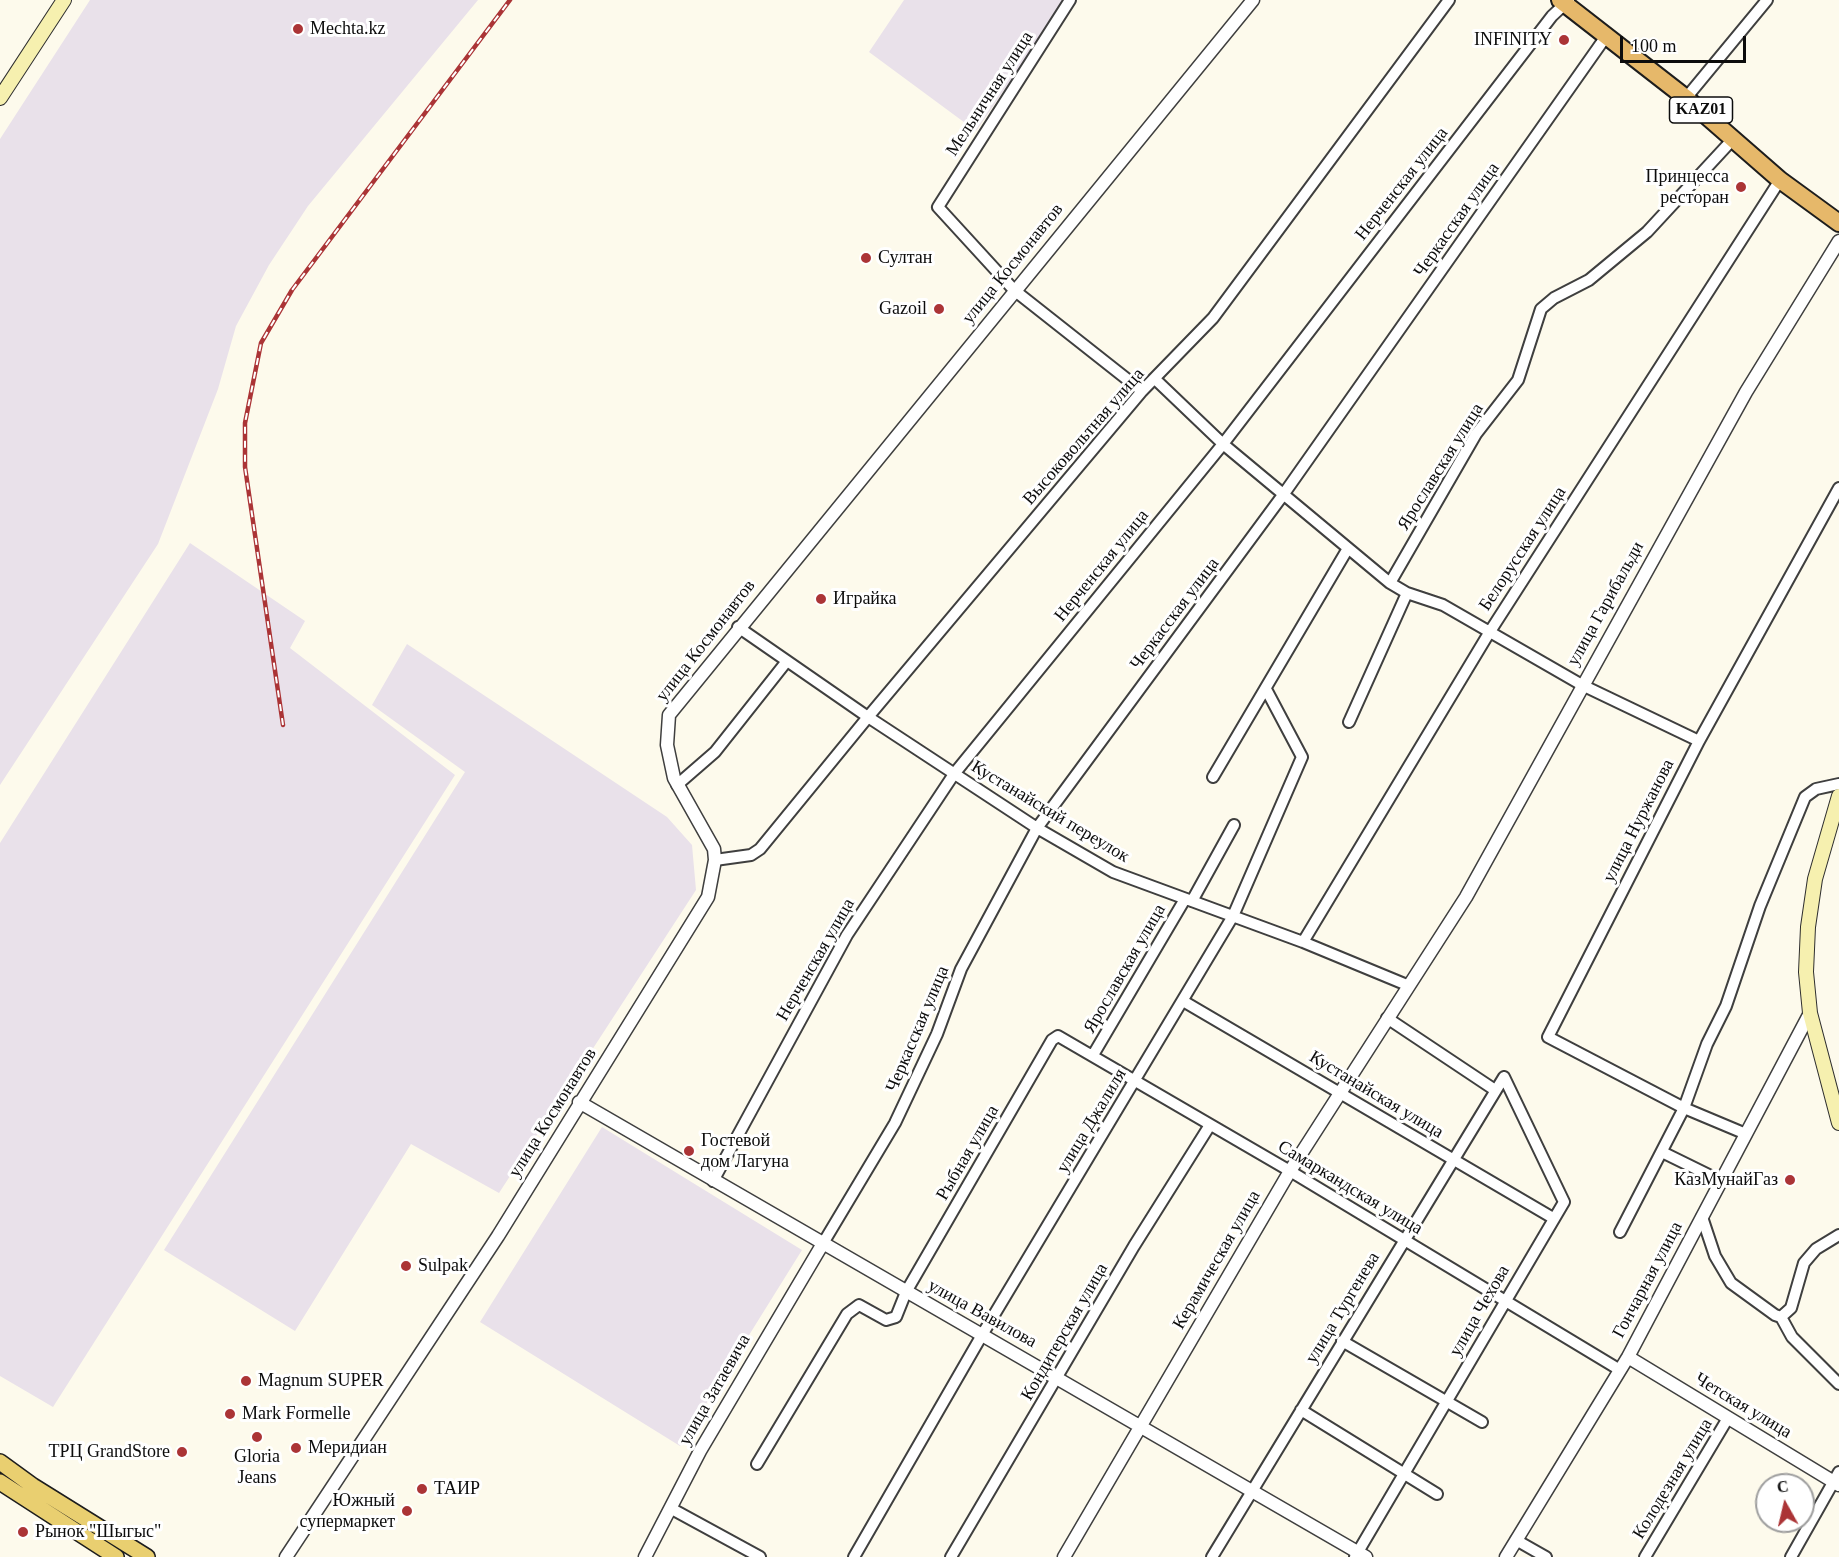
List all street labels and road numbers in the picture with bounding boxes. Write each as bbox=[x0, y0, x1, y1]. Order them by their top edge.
street label: Мельничная улица bbox=[942, 28, 1038, 160]
road number: KАZ01 bbox=[1670, 97, 1732, 123]
street label: Нерченская улица bbox=[1351, 123, 1453, 245]
street label: Черкасская улица bbox=[1409, 159, 1505, 281]
street label: улица Космонавтов bbox=[958, 199, 1068, 329]
street label: Высоковольтная улица bbox=[1019, 364, 1149, 510]
street label: Ярославская улица bbox=[1393, 400, 1489, 534]
street label: Белорусская улица bbox=[1475, 483, 1571, 615]
street label: Нерченская улица bbox=[1050, 506, 1154, 626]
street label: улица Гарибальди bbox=[1563, 538, 1649, 670]
street label: Черкасская улица bbox=[1126, 554, 1224, 674]
street label: улица Космонавтов bbox=[652, 576, 760, 706]
street label: Кустанайский переулок bbox=[967, 756, 1133, 868]
street label: улица Нуржанова bbox=[1599, 756, 1679, 886]
street label: Нерченская улица bbox=[772, 895, 860, 1025]
street label: Ярославская улица bbox=[1079, 901, 1171, 1037]
street label: Черкасская улица bbox=[882, 963, 954, 1095]
street label: улица Космонавтов bbox=[504, 1044, 602, 1182]
street label: Кустанайская улица bbox=[1305, 1046, 1447, 1144]
street label: улица Джалиля bbox=[1052, 1065, 1132, 1177]
street label: Рыбная улица bbox=[932, 1102, 1004, 1204]
street label: Самаркандская улица bbox=[1274, 1136, 1426, 1240]
street label: Керамическая улица bbox=[1169, 1187, 1265, 1333]
street label: Гончарная улица bbox=[1608, 1218, 1688, 1342]
street label: улица Тургенева bbox=[1301, 1248, 1385, 1368]
street label: Кондитерская улица bbox=[1017, 1259, 1113, 1405]
street label: улица Чехова bbox=[1445, 1261, 1515, 1361]
street label: улица Вавилова bbox=[924, 1275, 1040, 1353]
street label: улица Затаевича bbox=[674, 1331, 756, 1449]
street label: Четская улица bbox=[1691, 1369, 1795, 1443]
street label: Колодезная улица bbox=[1629, 1415, 1717, 1543]

